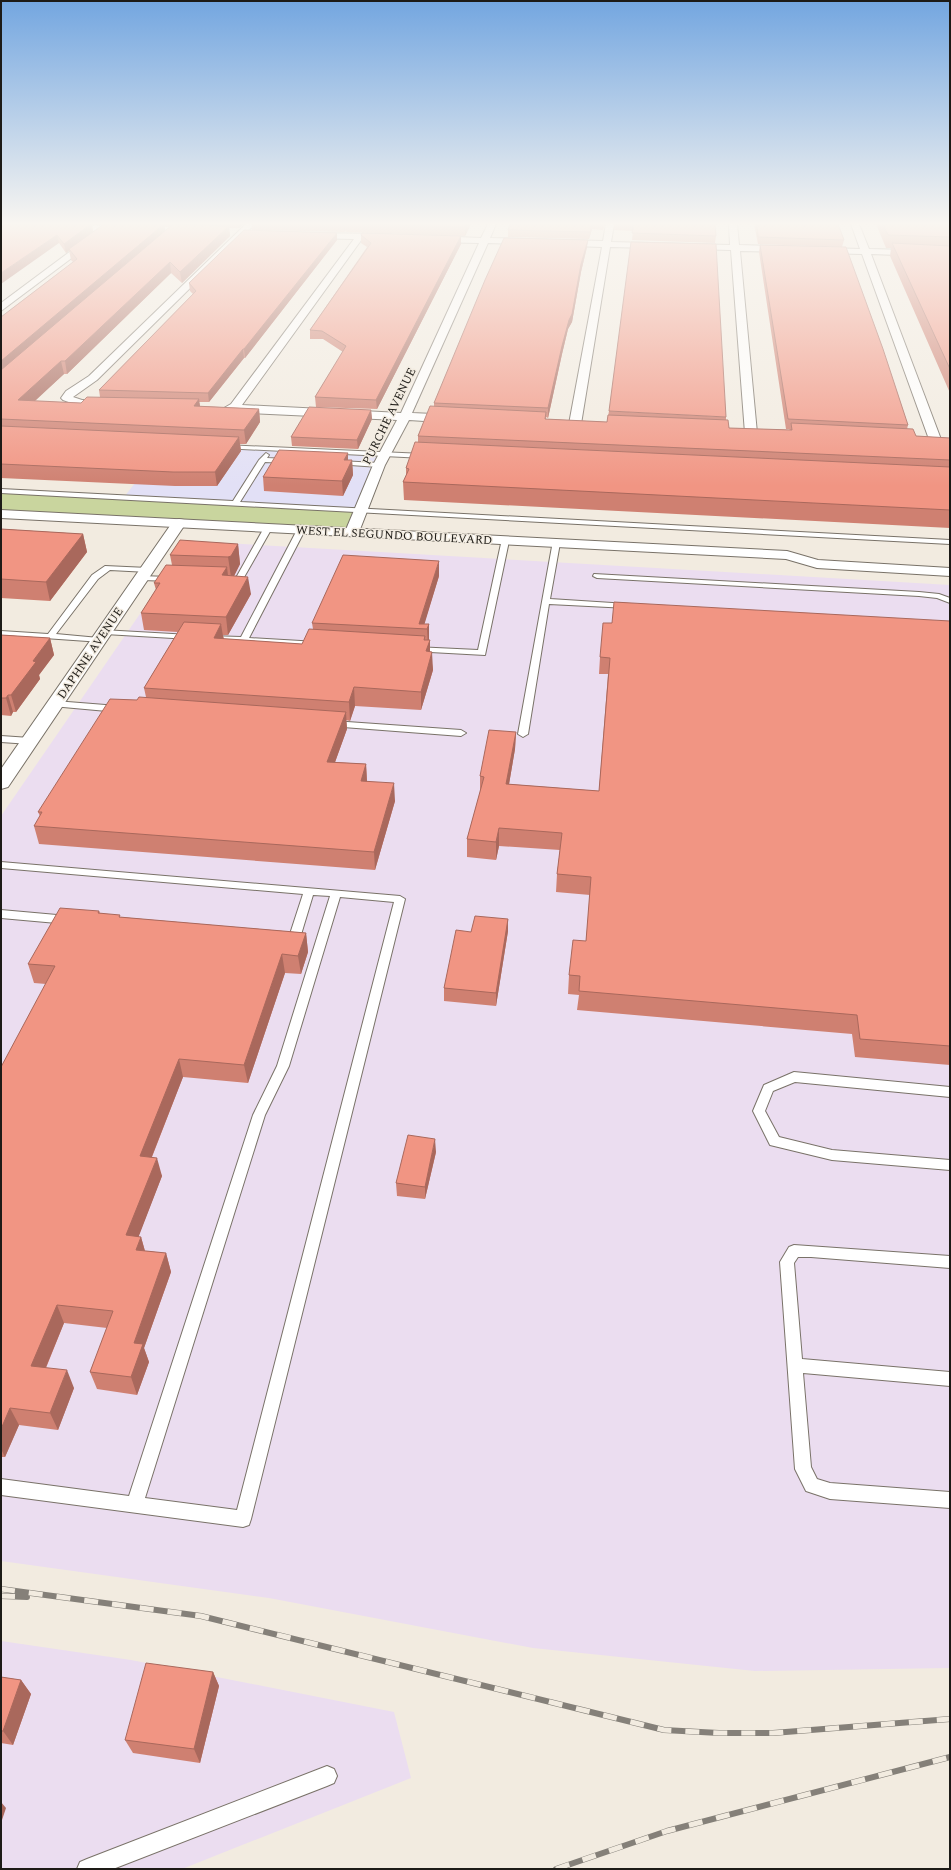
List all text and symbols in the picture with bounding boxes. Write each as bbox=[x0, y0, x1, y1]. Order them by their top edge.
street label: PURCHE AVENUE bbox=[358, 364, 421, 468]
street label: WEST EL SEGUNDO BOULEVARD bbox=[295, 521, 493, 550]
street label: DAPHNE AVENUE bbox=[53, 604, 128, 703]

